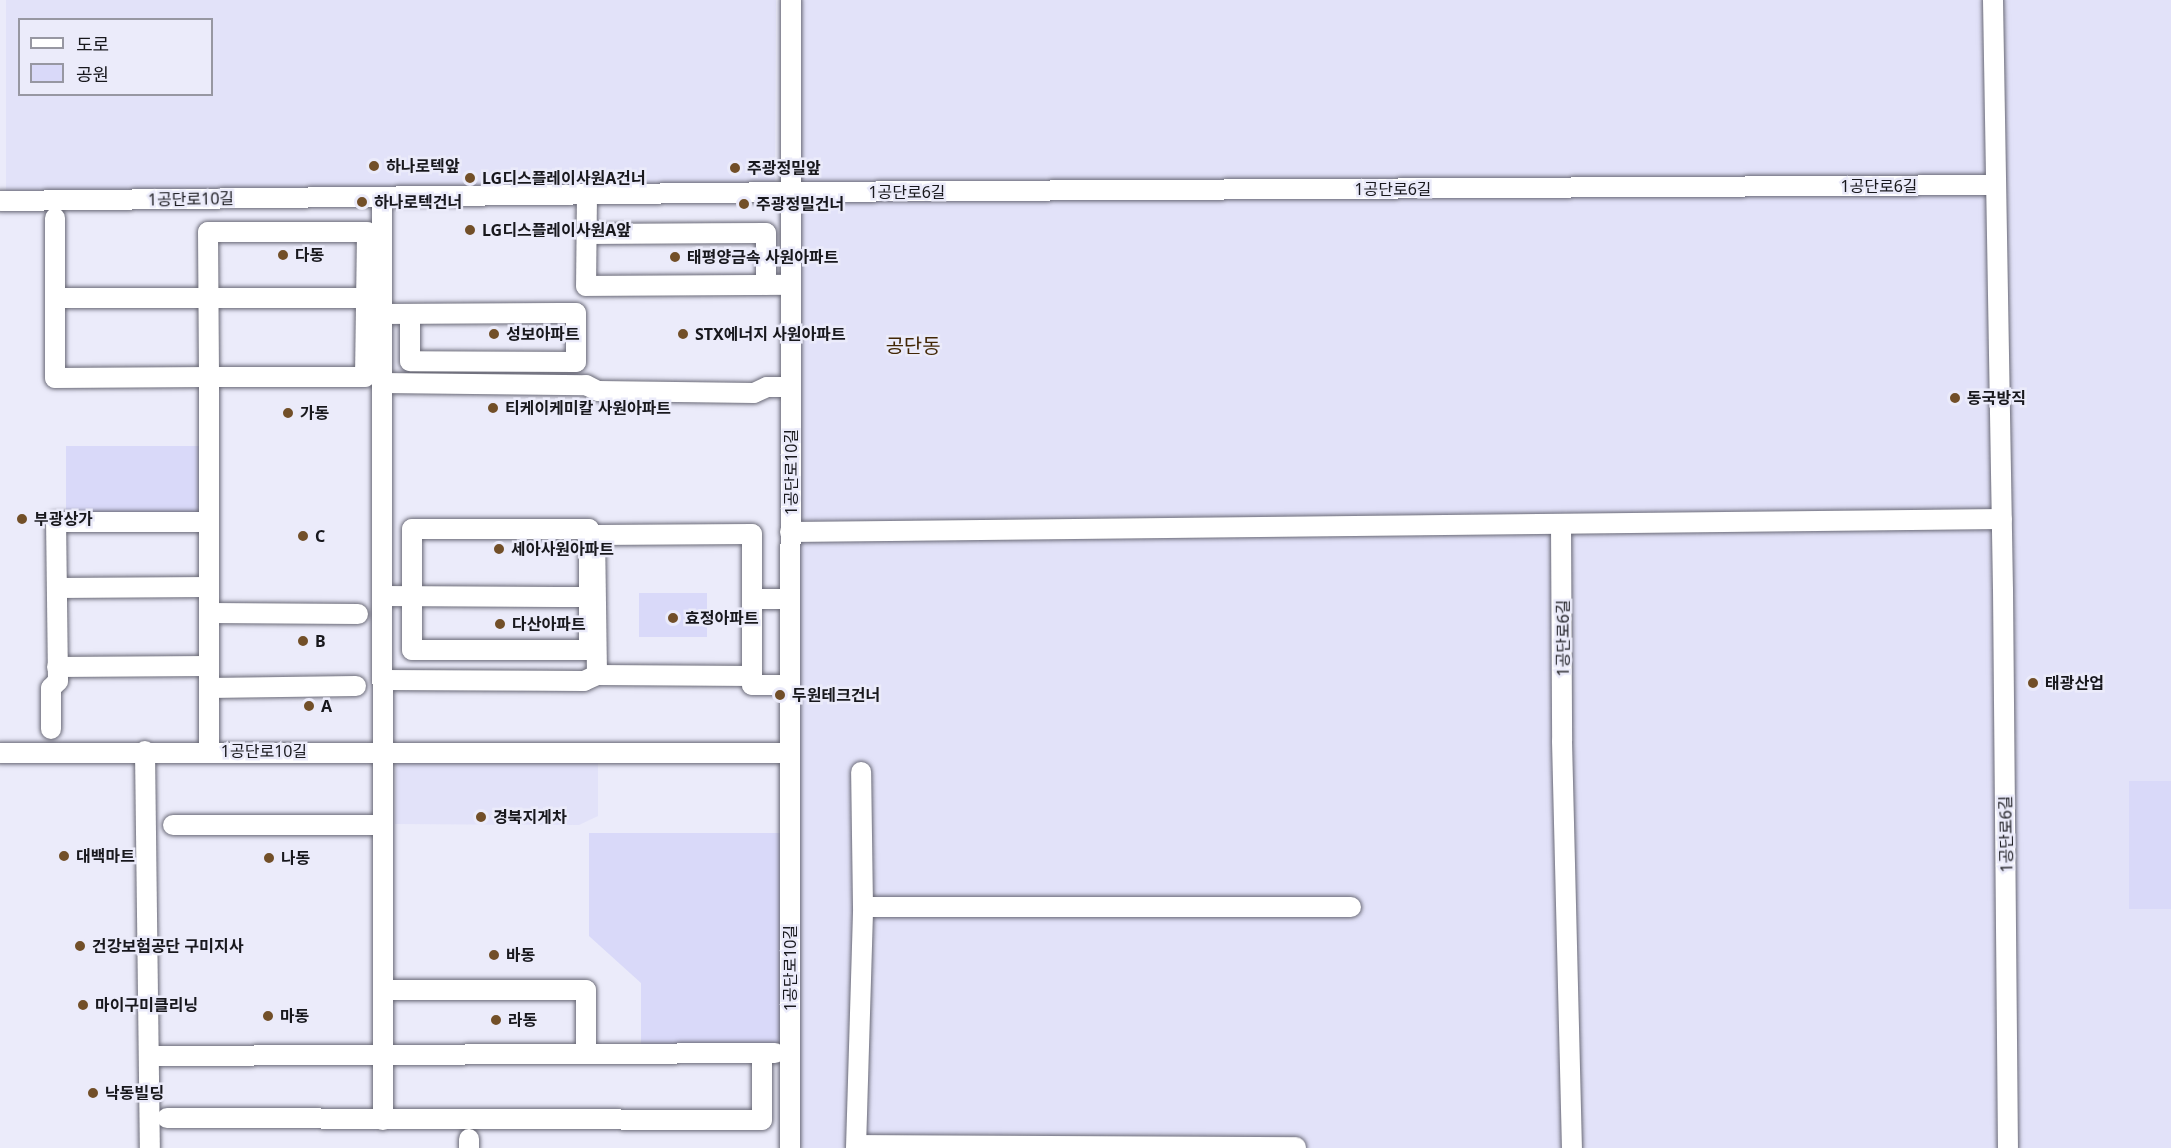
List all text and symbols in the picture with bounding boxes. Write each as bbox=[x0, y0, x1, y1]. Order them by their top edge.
legend bbox=[18, 18, 213, 96]
text: 도로 bbox=[76, 32, 109, 56]
text: 공원 bbox=[76, 62, 109, 86]
place label: 하나로텍앞 bbox=[386, 156, 460, 176]
place label: 주광정밀앞 bbox=[747, 158, 821, 178]
marker: 하나로텍앞 bbox=[367, 159, 381, 173]
marker: 주광정밀앞 bbox=[728, 161, 742, 175]
place label: LG디스플레이사원A건너 bbox=[482, 168, 646, 188]
marker: LG디스플레이사원A건너 bbox=[463, 171, 477, 185]
street label: 1공단로6길 bbox=[1840, 176, 1918, 196]
street label: 1공단로6길 bbox=[1354, 179, 1432, 199]
street label: 1공단로6길 bbox=[868, 182, 946, 202]
street label: 1공단로10길 bbox=[148, 189, 234, 209]
place label: 하나로텍건너 bbox=[374, 192, 462, 212]
place label: 주광정밀건너 bbox=[756, 194, 844, 214]
marker: 하나로텍건너 bbox=[355, 195, 369, 209]
marker: 주광정밀건너 bbox=[737, 197, 751, 211]
place label: LG디스플레이사원A앞 bbox=[482, 220, 631, 240]
marker: LG디스플레이사원A앞 bbox=[463, 223, 477, 237]
place label: 다동 bbox=[295, 245, 324, 265]
place label: 태평양금속 사원아파트 bbox=[687, 247, 838, 267]
marker: 다동 bbox=[276, 248, 290, 262]
marker: 태평양금속 사원아파트 bbox=[668, 250, 682, 264]
place label: 성보아파트 bbox=[506, 324, 580, 344]
place label: STX에너지 사원아파트 bbox=[695, 324, 846, 344]
marker: 성보아파트 bbox=[487, 327, 501, 341]
marker: STX에너지 사원아파트 bbox=[676, 327, 690, 341]
district label: 공단동 bbox=[885, 333, 941, 357]
place label: 동국방직 bbox=[1967, 388, 2026, 408]
marker: 동국방직 bbox=[1948, 391, 1962, 405]
place label: 티케이케미칼 사원아파트 bbox=[505, 398, 671, 418]
marker: 티케이케미칼 사원아파트 bbox=[486, 401, 500, 415]
place label: 가동 bbox=[300, 403, 329, 423]
marker: 가동 bbox=[281, 406, 295, 420]
street label: 1공단로10길 bbox=[781, 429, 801, 515]
place label: 부광상가 bbox=[34, 509, 93, 529]
marker: 부광상가 bbox=[15, 512, 29, 526]
place label: C bbox=[315, 526, 325, 546]
marker: C bbox=[296, 529, 310, 543]
place label: 세아사원아파트 bbox=[511, 539, 614, 559]
marker: 세아사원아파트 bbox=[492, 542, 506, 556]
street label: 1공단로6길 bbox=[1553, 599, 1573, 677]
place label: 효정아파트 bbox=[685, 608, 759, 628]
marker: 효정아파트 bbox=[666, 611, 680, 625]
place label: 다산아파트 bbox=[512, 614, 586, 634]
marker: 다산아파트 bbox=[493, 617, 507, 631]
place label: B bbox=[315, 631, 326, 651]
marker: B bbox=[296, 634, 310, 648]
place label: 태광산업 bbox=[2045, 673, 2104, 693]
marker: 태광산업 bbox=[2026, 676, 2040, 690]
place label: 두원테크건너 bbox=[792, 685, 880, 705]
marker: 두원테크건너 bbox=[773, 688, 787, 702]
place label: A bbox=[321, 696, 332, 716]
marker: A bbox=[302, 699, 316, 713]
street label: 1공단로10길 bbox=[221, 741, 307, 761]
street label: 1공단로6길 bbox=[1996, 795, 2016, 873]
place label: 경북지게차 bbox=[493, 807, 567, 827]
marker: 경북지게차 bbox=[474, 810, 488, 824]
place label: 대백마트 bbox=[76, 846, 135, 866]
place label: 나동 bbox=[281, 848, 310, 868]
marker: 대백마트 bbox=[57, 849, 71, 863]
marker: 나동 bbox=[262, 851, 276, 865]
street label: 1공단로10길 bbox=[780, 925, 800, 1011]
place label: 건강보험공단 구미지사 bbox=[92, 936, 243, 956]
marker: 건강보험공단 구미지사 bbox=[73, 939, 87, 953]
place label: 바동 bbox=[506, 945, 535, 965]
marker: 바동 bbox=[487, 948, 501, 962]
place label: 마이구미클리닝 bbox=[95, 995, 198, 1015]
marker: 마이구미클리닝 bbox=[76, 998, 90, 1012]
place label: 마동 bbox=[280, 1006, 309, 1026]
marker: 마동 bbox=[261, 1009, 275, 1023]
place label: 라동 bbox=[508, 1010, 537, 1030]
marker: 라동 bbox=[489, 1013, 503, 1027]
place label: 낙동빌딩 bbox=[105, 1083, 164, 1103]
marker: 낙동빌딩 bbox=[86, 1086, 100, 1100]

